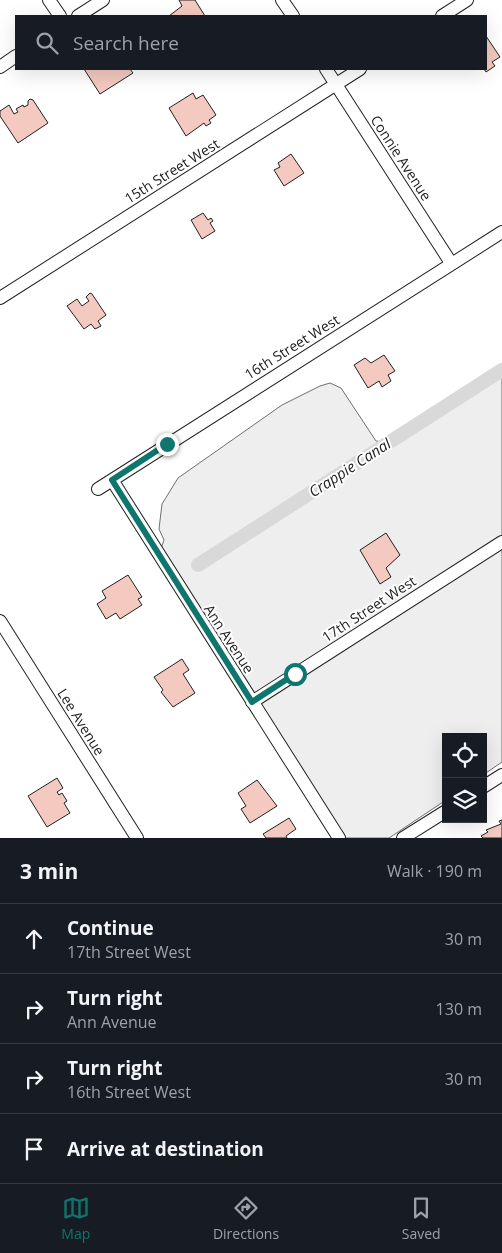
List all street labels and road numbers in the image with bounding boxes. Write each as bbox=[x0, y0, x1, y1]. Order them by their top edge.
street label: Connie Avenue bbox=[367, 111, 436, 204]
street label: 15th Street West bbox=[121, 134, 223, 207]
street label: 16th Street West bbox=[241, 310, 343, 383]
street label: 17th Street West bbox=[318, 571, 419, 646]
street label: Ann Avenue bbox=[200, 601, 259, 677]
street label: Lee Avenue bbox=[53, 685, 110, 759]

